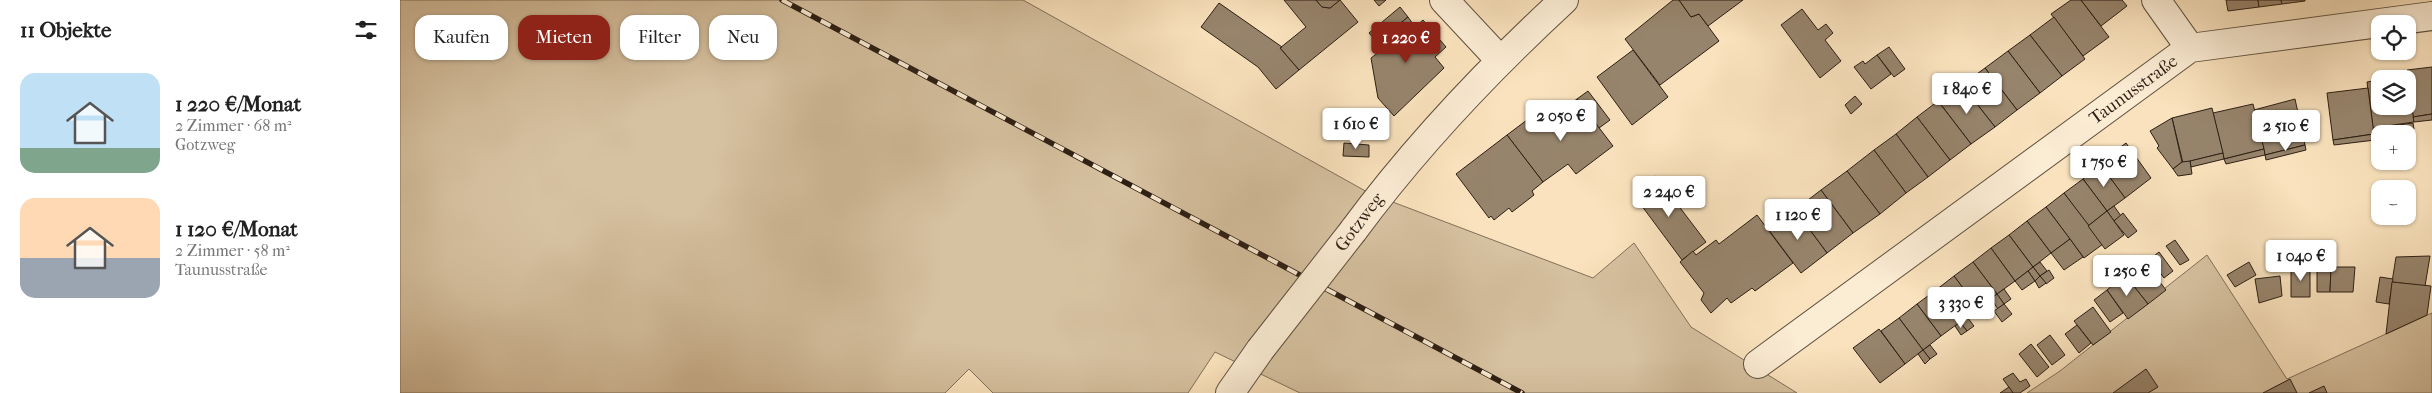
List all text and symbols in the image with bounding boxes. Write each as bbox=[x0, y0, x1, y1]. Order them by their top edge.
chip: Kaufen bbox=[415, 15, 508, 60]
chip: Mieten bbox=[518, 15, 610, 60]
chip: Filter bbox=[620, 15, 699, 60]
chip: Neu bbox=[709, 15, 777, 60]
map controls bbox=[2371, 15, 2416, 225]
button: locate bbox=[2371, 15, 2416, 60]
icon: filters bbox=[352, 16, 380, 44]
text: 11 Objekte bbox=[20, 18, 111, 42]
pin: 1 220 € bbox=[1360, 22, 1452, 64]
text: 1 220 € bbox=[1382, 28, 1430, 47]
street label: Taunusstraße bbox=[2085, 51, 2182, 129]
button: layers bbox=[2371, 70, 2416, 115]
pin: 1 840 € bbox=[1921, 72, 2013, 115]
text: 1 840 € bbox=[1943, 79, 1991, 98]
text: 1 220 €/Monat bbox=[175, 92, 301, 116]
icon: home bbox=[60, 93, 120, 153]
pin: 2 050 € bbox=[1515, 100, 1607, 142]
text: 2 050 € bbox=[1536, 106, 1586, 125]
pin: 1 610 € bbox=[1310, 108, 1402, 150]
pin: 2 510 € bbox=[2240, 110, 2332, 152]
text: 1 610 € bbox=[1333, 114, 1379, 133]
text: 2 Zimmer · 68 m² bbox=[175, 116, 292, 135]
text: 2 510 € bbox=[2263, 116, 2309, 135]
button: + bbox=[2371, 125, 2416, 170]
text: Gotzweg bbox=[175, 135, 235, 154]
pin: 1 750 € bbox=[2058, 146, 2150, 188]
text: 1 750 € bbox=[2081, 152, 2127, 171]
pin: 2 240 € bbox=[1623, 176, 1715, 218]
button: − bbox=[2371, 180, 2416, 225]
text: 2 240 € bbox=[1643, 182, 1695, 201]
street label: Gotzweg bbox=[1331, 189, 1388, 256]
pin: 1 120 € bbox=[1752, 198, 1844, 241]
text: 1 120 € bbox=[1776, 205, 1820, 224]
text: 1 120 €/Monat bbox=[175, 217, 298, 241]
icon: home bbox=[60, 218, 120, 278]
pin: 1 040 € bbox=[2255, 240, 2347, 282]
text: 2 Zimmer · 58 m² bbox=[175, 241, 290, 260]
text: 1 040 € bbox=[2276, 246, 2326, 265]
pin: 1 250 € bbox=[2081, 254, 2173, 297]
text: Taunusstraße bbox=[175, 260, 267, 279]
text: 1 250 € bbox=[2104, 261, 2150, 280]
pin: 3 330 € bbox=[1915, 286, 2007, 329]
text: 3 330 € bbox=[1939, 293, 1983, 312]

